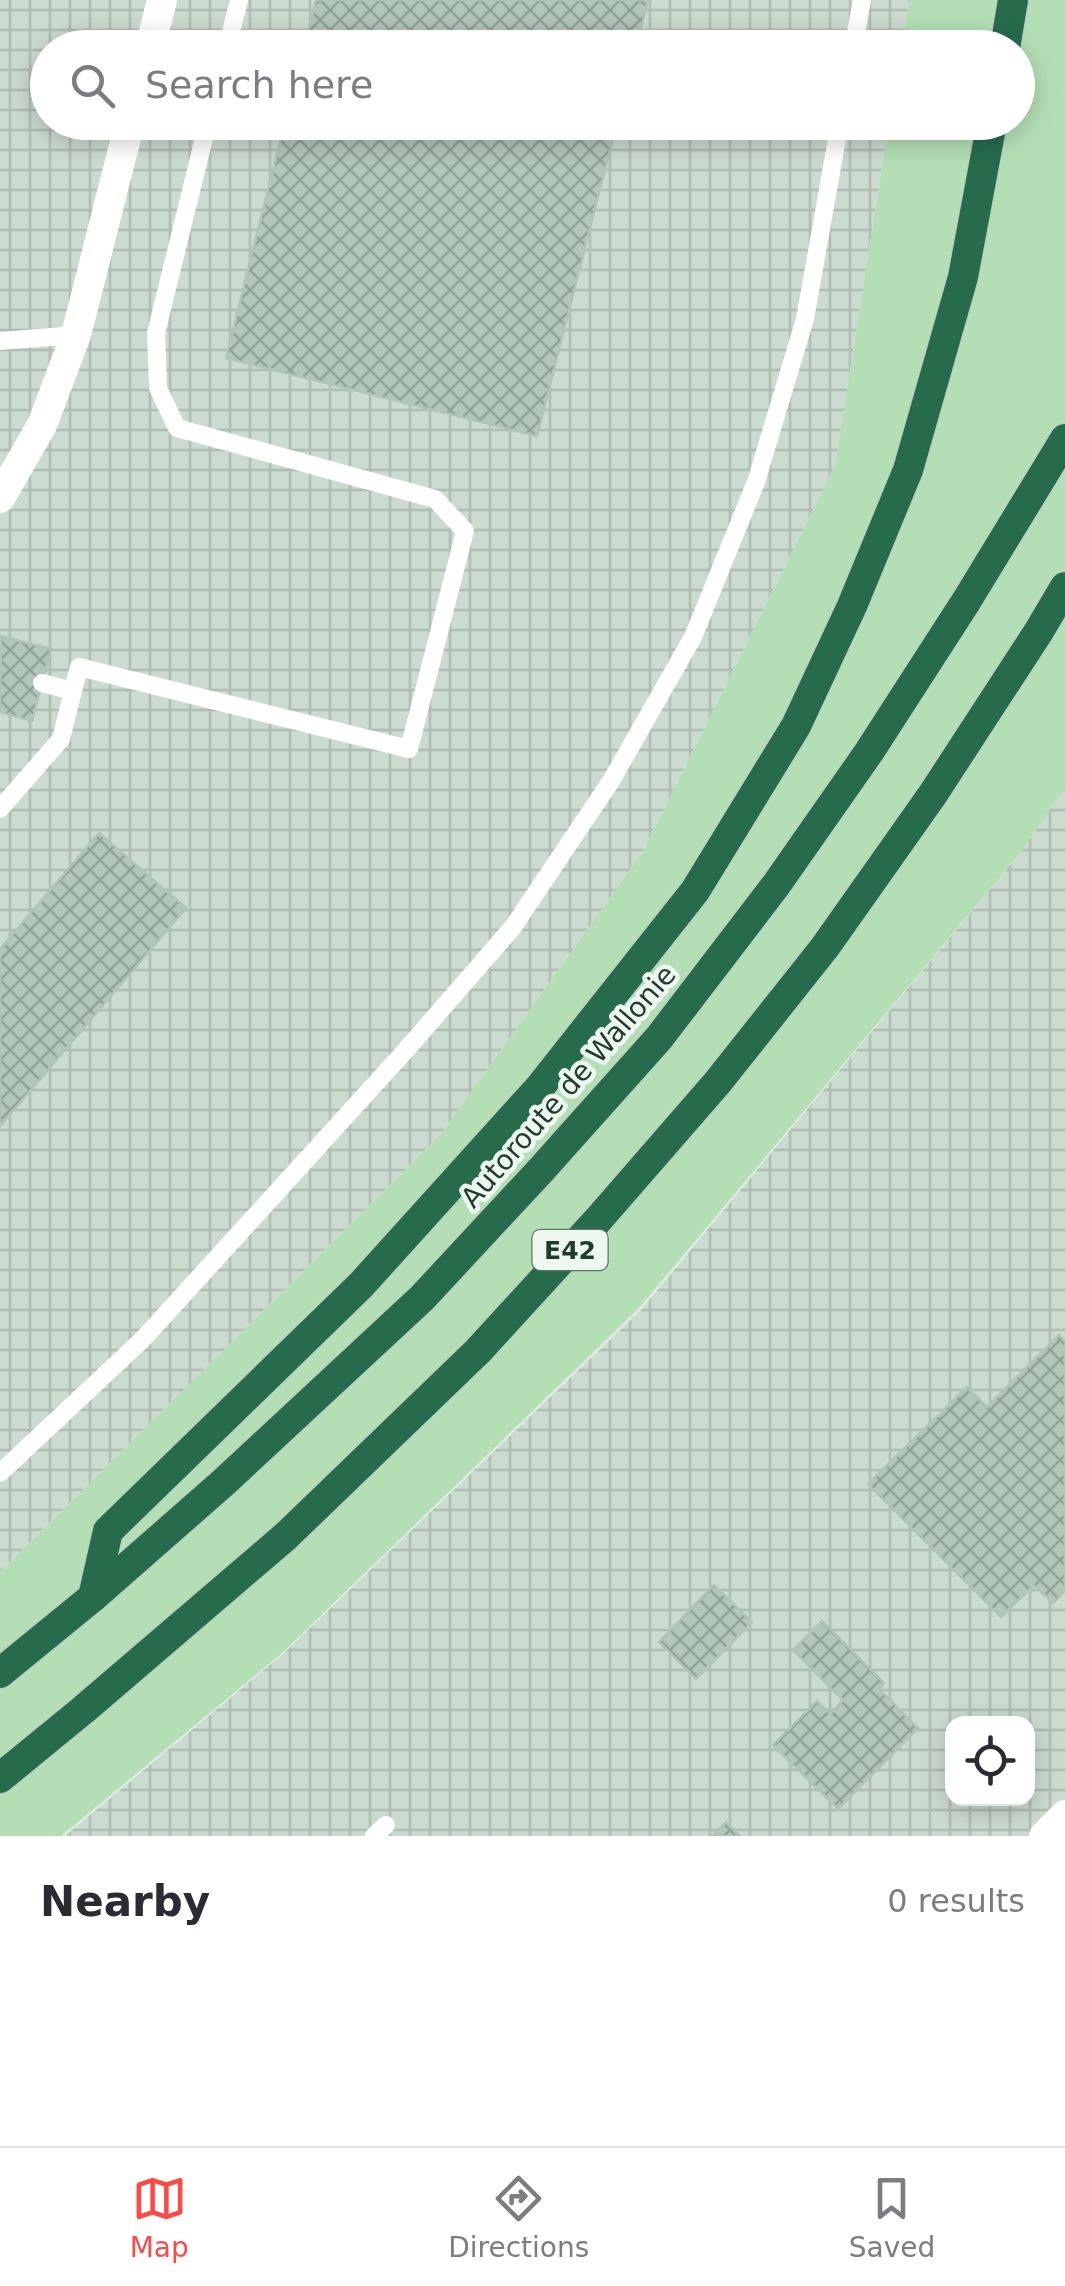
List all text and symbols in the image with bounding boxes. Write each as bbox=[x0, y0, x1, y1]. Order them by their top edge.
search box bbox=[30, 30, 1035, 140]
icon: search bbox=[65, 58, 120, 113]
text: Search here bbox=[145, 63, 373, 107]
street label: Autoroute de Wallonie bbox=[454, 958, 683, 1214]
road number: E42 bbox=[532, 1230, 608, 1270]
map controls bbox=[945, 1716, 1035, 1806]
button: locate bbox=[945, 1716, 1035, 1806]
text: Nearby bbox=[40, 1877, 210, 1926]
text: 0 results bbox=[887, 1882, 1025, 1920]
tab: Map bbox=[130, 2171, 189, 2264]
tab: Directions bbox=[448, 2171, 589, 2264]
tab: Saved bbox=[849, 2171, 935, 2264]

